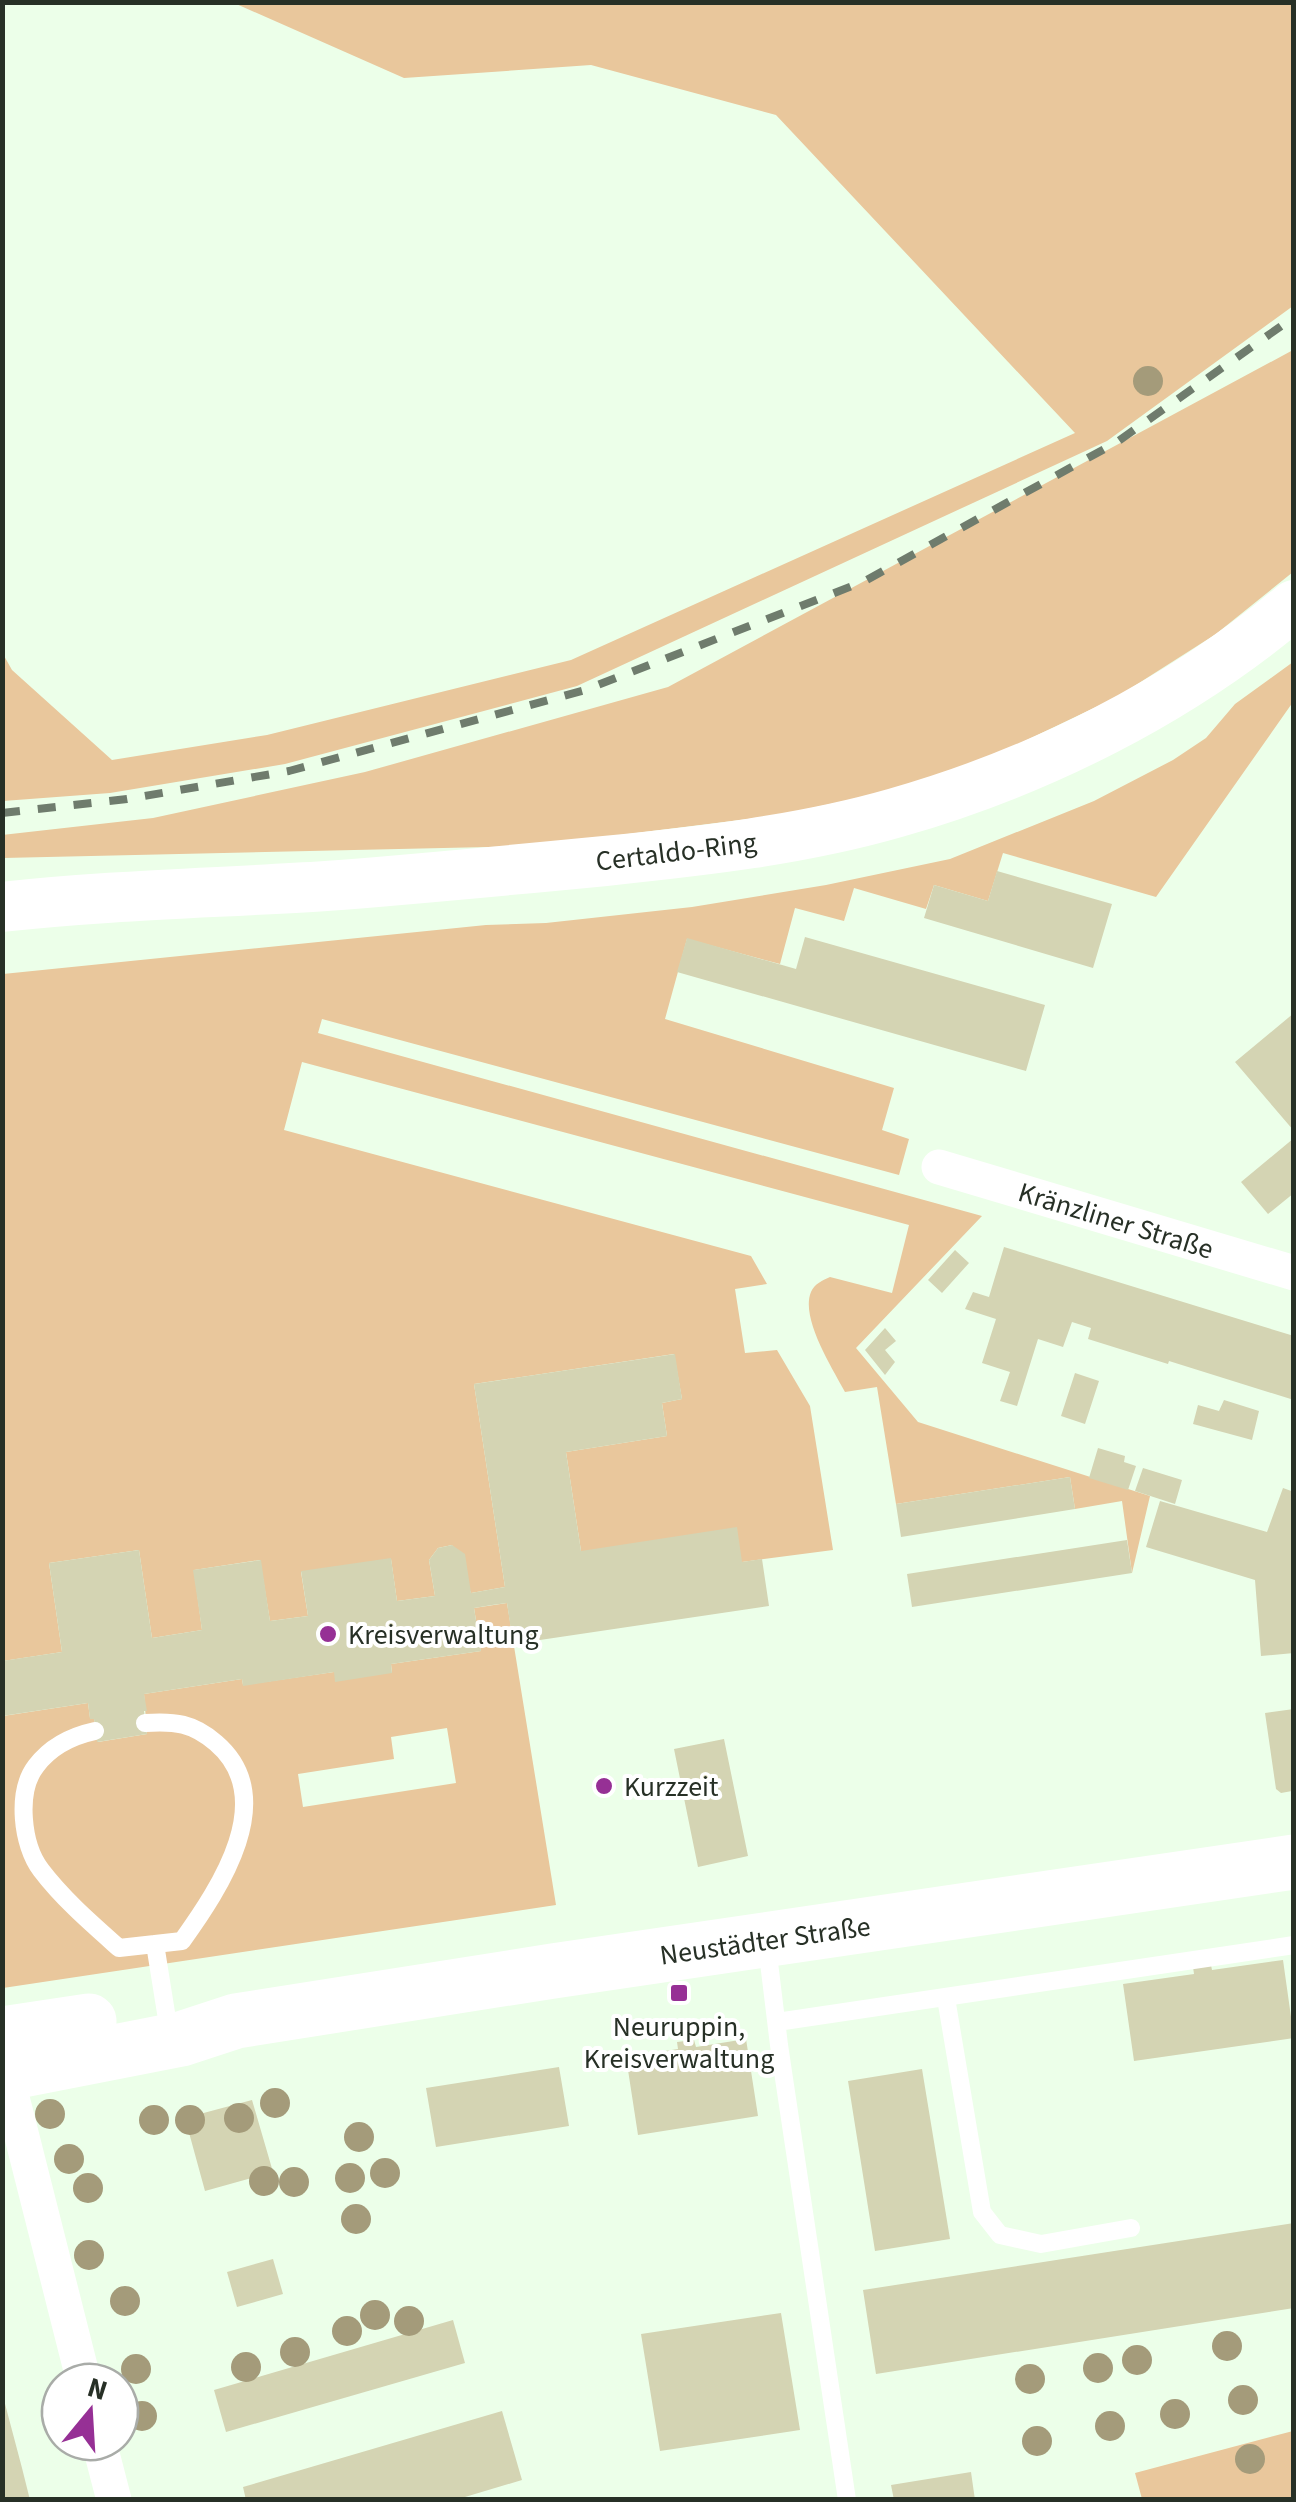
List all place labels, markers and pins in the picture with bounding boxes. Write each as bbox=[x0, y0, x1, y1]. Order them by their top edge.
place label: Kreisverwaltung bbox=[348, 1615, 539, 1655]
marker: Kreisverwaltung bbox=[317, 1623, 339, 1645]
place label: Kurzzeit bbox=[624, 1767, 719, 1807]
marker: Kurzzeit bbox=[593, 1775, 615, 1797]
marker: Neuruppin, Kreisverwaltung bbox=[668, 1982, 690, 2004]
place label: Neuruppin, Kreisverwaltung bbox=[584, 2007, 774, 2079]

